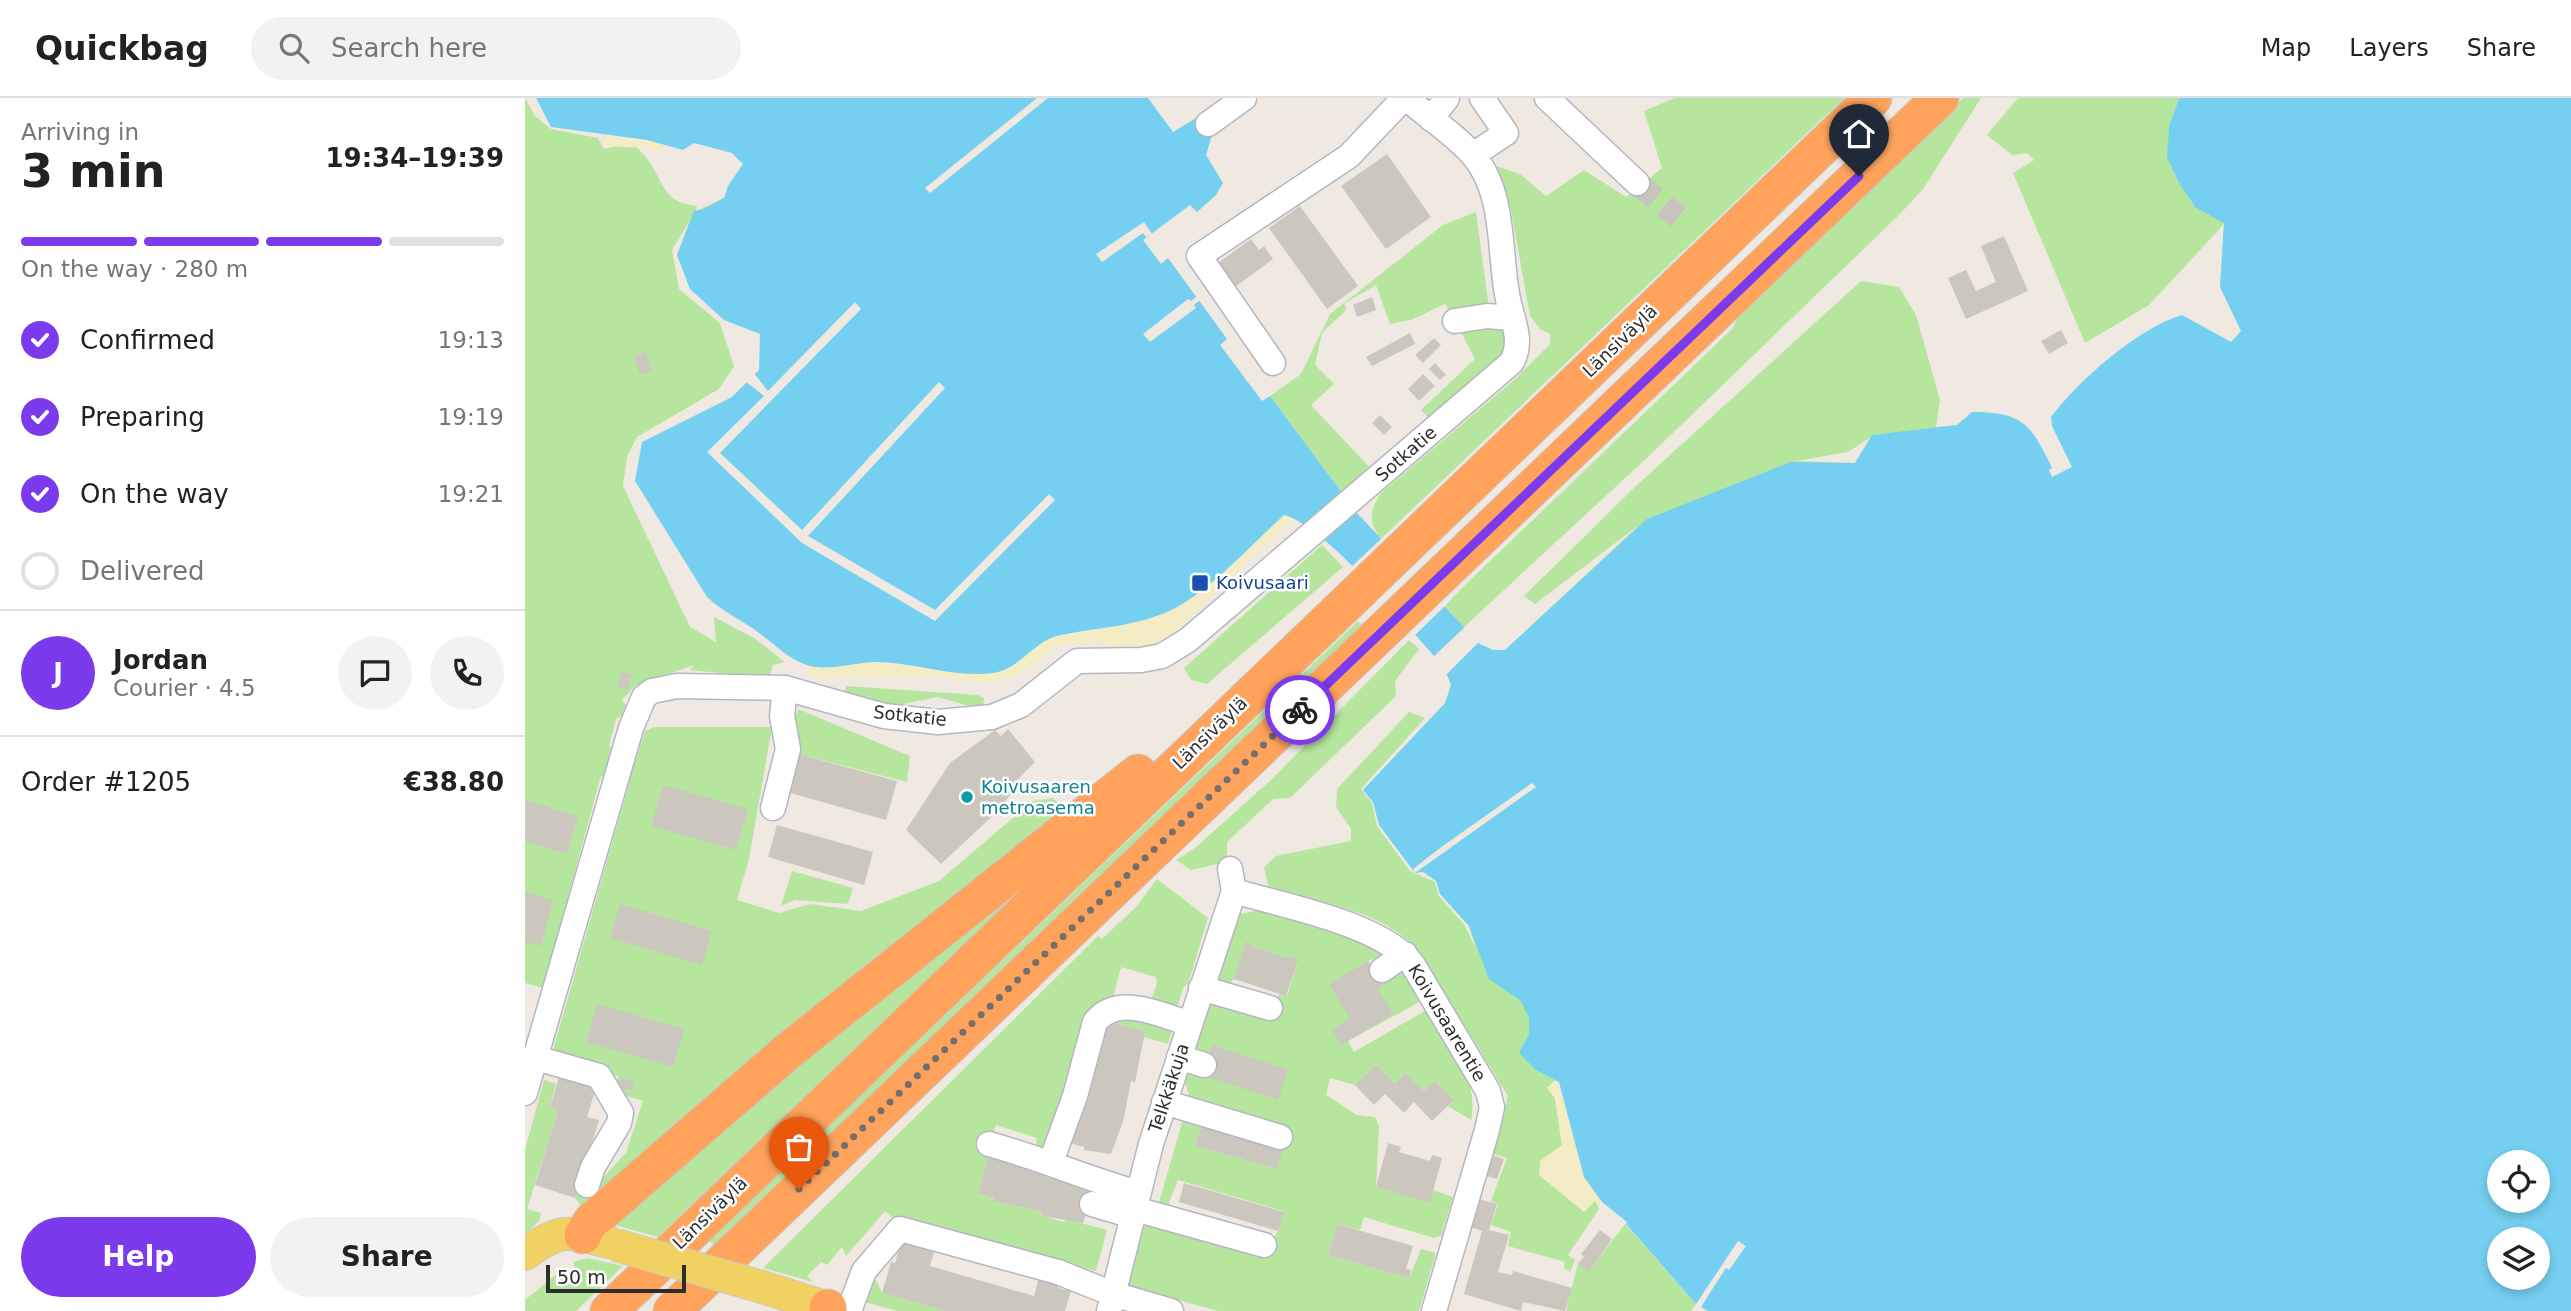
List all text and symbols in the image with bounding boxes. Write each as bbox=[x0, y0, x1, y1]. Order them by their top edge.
search box bbox=[251, 17, 741, 80]
text: Quickbag bbox=[35, 29, 209, 68]
icon: search bbox=[275, 29, 313, 67]
text: Search here bbox=[331, 33, 487, 63]
text: Map bbox=[2261, 34, 2311, 62]
text: Layers bbox=[2349, 34, 2429, 62]
text: Share bbox=[2467, 34, 2536, 62]
pin bbox=[1829, 104, 1889, 176]
icon: home bbox=[1840, 115, 1878, 153]
text: Arriving in bbox=[21, 119, 139, 145]
text: 19:34–19:39 bbox=[325, 143, 504, 173]
text: 3 min bbox=[21, 144, 165, 198]
text: On the way · 280 m bbox=[21, 256, 248, 282]
street label: Länsiväylä bbox=[1578, 300, 1661, 381]
icon: check bbox=[21, 321, 59, 359]
text: Confirmed bbox=[80, 325, 215, 355]
text: 19:13 bbox=[438, 327, 504, 353]
icon: check bbox=[21, 398, 59, 436]
text: Preparing bbox=[80, 402, 205, 432]
text: 19:19 bbox=[438, 404, 504, 430]
street label: Sotkatie bbox=[1371, 421, 1440, 486]
icon: check bbox=[21, 475, 59, 513]
text: On the way bbox=[80, 479, 229, 509]
text: 19:21 bbox=[438, 481, 504, 507]
text: Delivered bbox=[80, 556, 204, 586]
place label: Koivusaari bbox=[1216, 572, 1309, 593]
marker: Koivusaari bbox=[1190, 573, 1210, 593]
button: chat bbox=[338, 636, 412, 710]
button: phone bbox=[430, 636, 504, 710]
text: Jordan bbox=[113, 645, 208, 675]
text: J bbox=[53, 658, 63, 688]
text: Courier · 4.5 bbox=[113, 675, 256, 701]
courier bbox=[1265, 675, 1335, 745]
icon: bike bbox=[1281, 691, 1319, 729]
street label: Länsiväylä bbox=[1168, 692, 1251, 773]
street label: Sotkatie bbox=[872, 701, 948, 730]
text: Order #1205 bbox=[21, 767, 191, 797]
text: €38.80 bbox=[404, 767, 504, 797]
place label: Koivusaaren metroasema bbox=[981, 776, 1095, 818]
marker: Koivusaaren metroasema bbox=[959, 789, 975, 805]
street label: Koivusaarentie bbox=[1404, 960, 1491, 1085]
street label: Telkkäkuja bbox=[1144, 1040, 1193, 1136]
pin bbox=[769, 1117, 829, 1189]
icon: bag bbox=[780, 1128, 818, 1166]
map controls bbox=[2487, 1150, 2550, 1290]
button: locate bbox=[2487, 1150, 2550, 1213]
street label: Länsiväylä bbox=[668, 1172, 751, 1253]
button: Help bbox=[21, 1217, 256, 1297]
button: Share bbox=[270, 1217, 504, 1297]
button: layers bbox=[2487, 1227, 2550, 1290]
scale bar bbox=[546, 1262, 686, 1294]
text: 50 m bbox=[557, 1266, 606, 1288]

